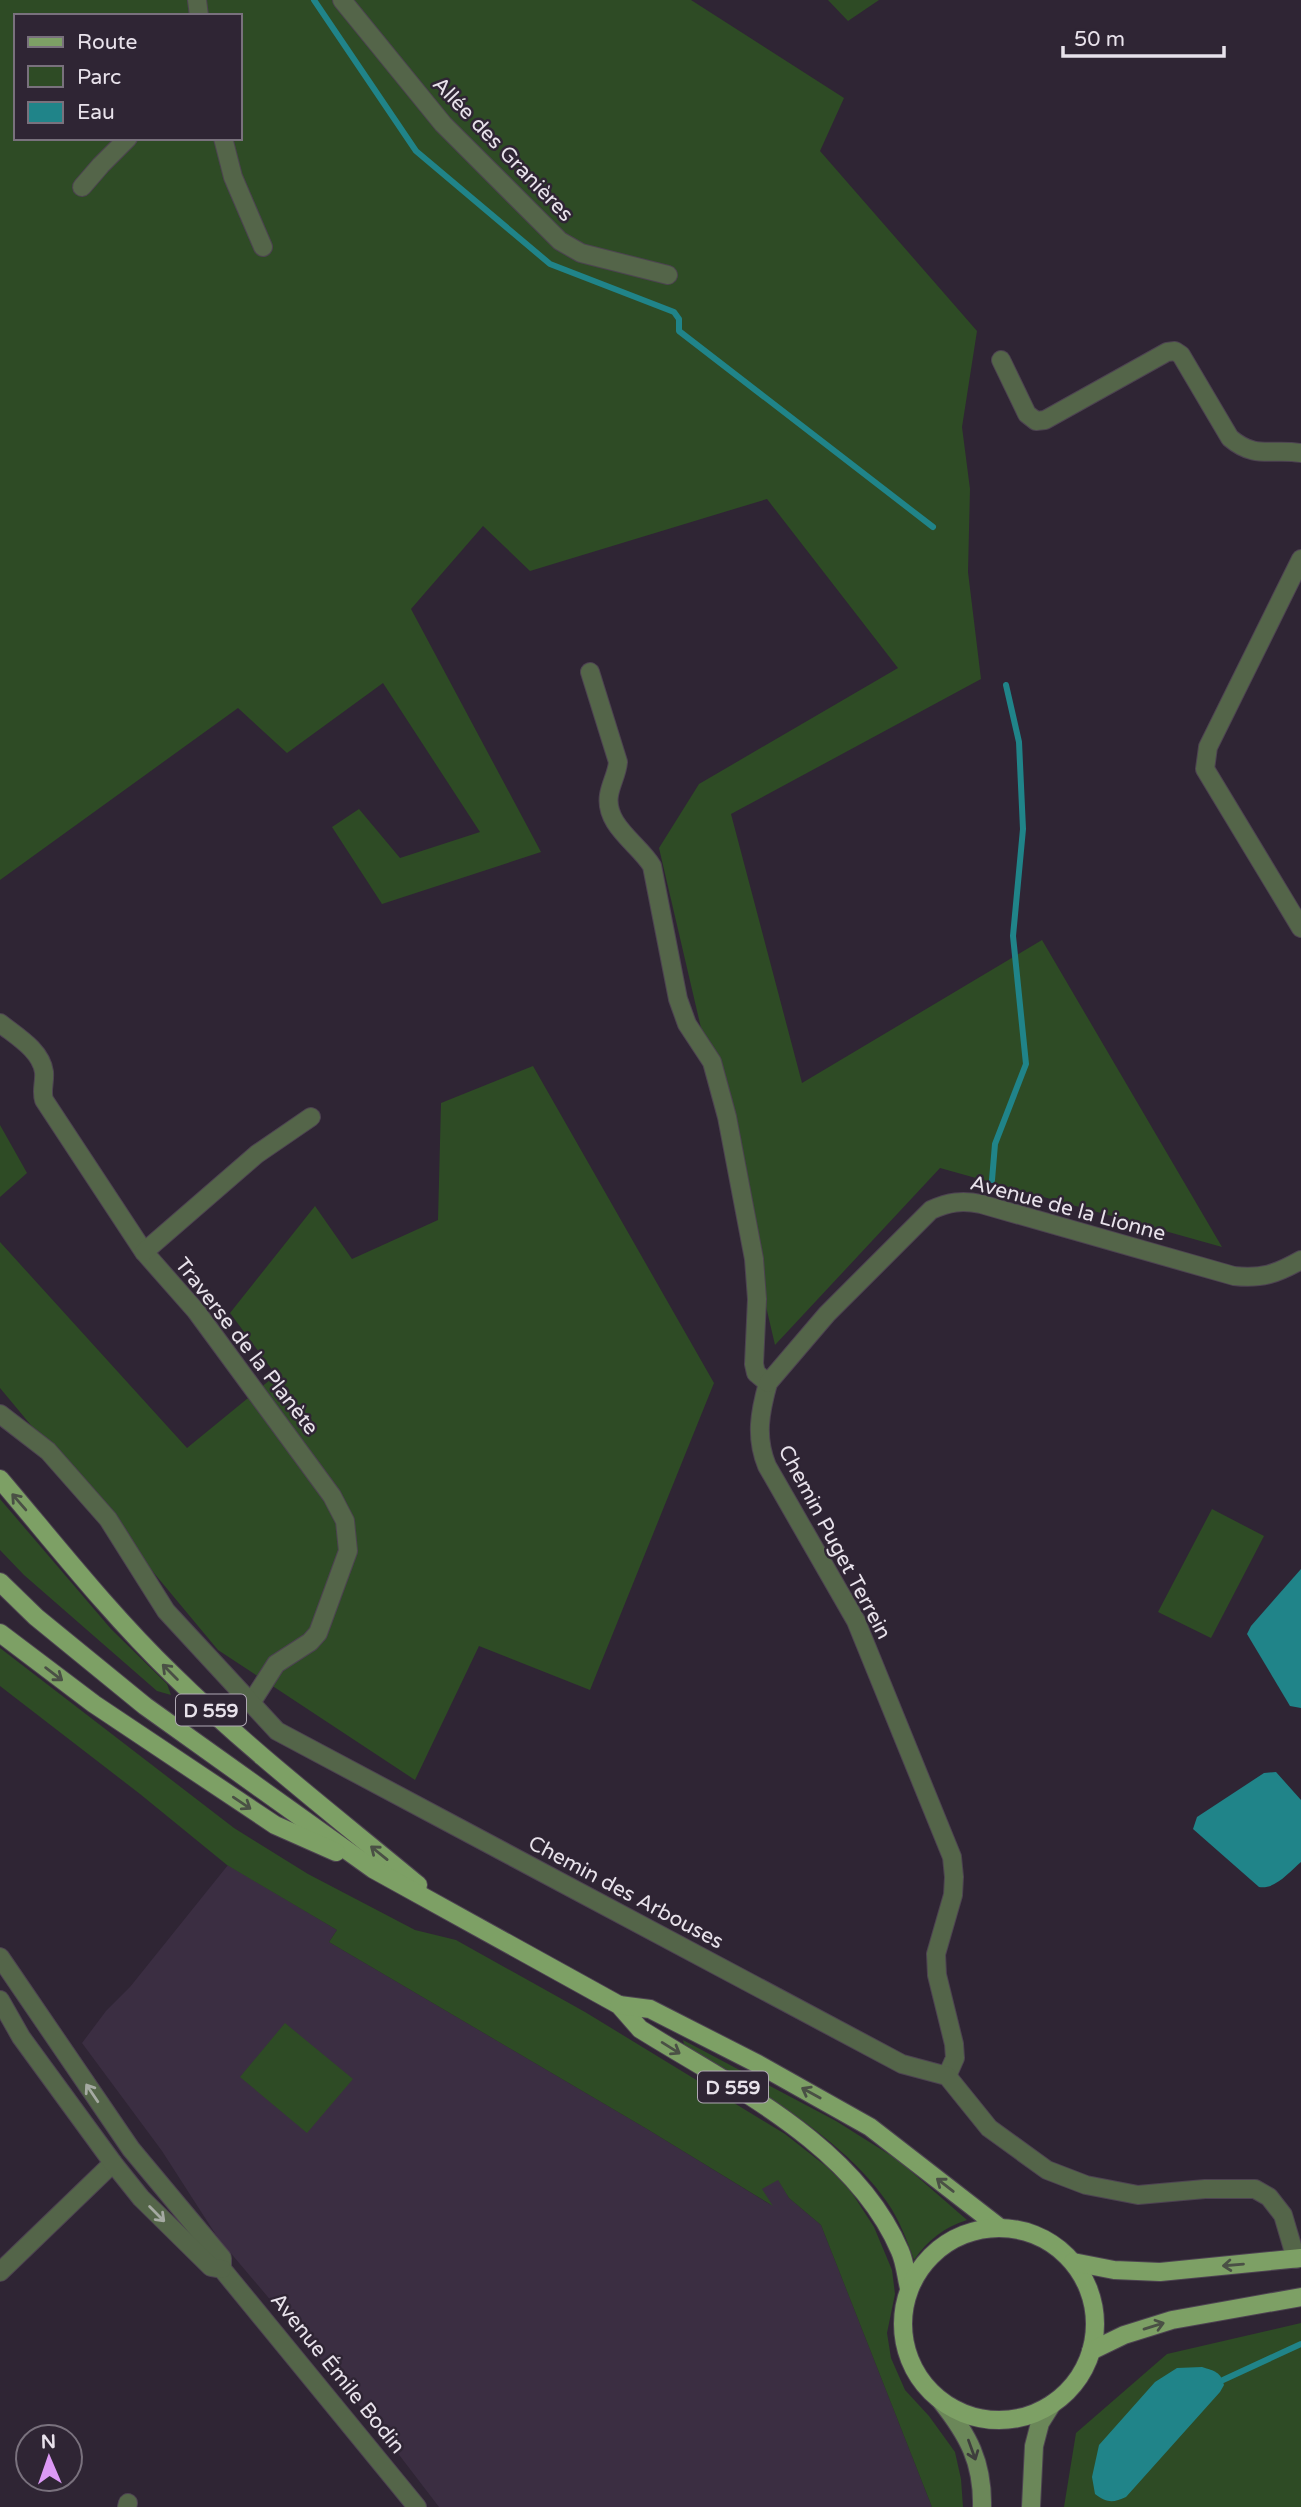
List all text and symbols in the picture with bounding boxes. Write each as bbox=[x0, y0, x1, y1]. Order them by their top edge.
legend bbox=[14, 14, 242, 140]
scale bar bbox=[1063, 14, 1224, 58]
text: 50 m bbox=[1074, 27, 1125, 52]
text: Route bbox=[77, 30, 137, 55]
text: Parc bbox=[77, 65, 121, 90]
street label: Allée des Granières bbox=[427, 72, 578, 227]
text: Eau bbox=[77, 100, 115, 125]
street label: Avenue de la Lionne bbox=[967, 1170, 1168, 1247]
street label: Traverse de la Planète bbox=[170, 1253, 324, 1440]
street label: Chemin Puget Terrein bbox=[773, 1441, 896, 1644]
one-way arrow bbox=[11, 1493, 27, 1511]
one-way arrow bbox=[162, 1663, 179, 1680]
one-way arrow bbox=[45, 1667, 63, 1682]
road number: D 559 bbox=[176, 1694, 246, 1726]
one-way arrow bbox=[232, 1796, 251, 1810]
street label: Chemin des Arbouses bbox=[524, 1830, 727, 1954]
one-way arrow bbox=[370, 1845, 388, 1860]
one-way arrow bbox=[660, 2041, 680, 2055]
road number: D 559 bbox=[698, 2072, 768, 2102]
one-way arrow bbox=[85, 2083, 99, 2103]
one-way arrow bbox=[801, 2086, 822, 2100]
one-way arrow bbox=[936, 2177, 955, 2192]
one-way arrow bbox=[149, 2206, 166, 2223]
one-way arrow bbox=[1222, 2259, 1245, 2272]
street label: Avenue Émile Bodin bbox=[265, 2288, 410, 2459]
one-way arrow bbox=[1143, 2318, 1165, 2331]
north arrow bbox=[14, 2423, 84, 2493]
text: N bbox=[40, 2431, 56, 2453]
one-way arrow bbox=[967, 2439, 979, 2460]

